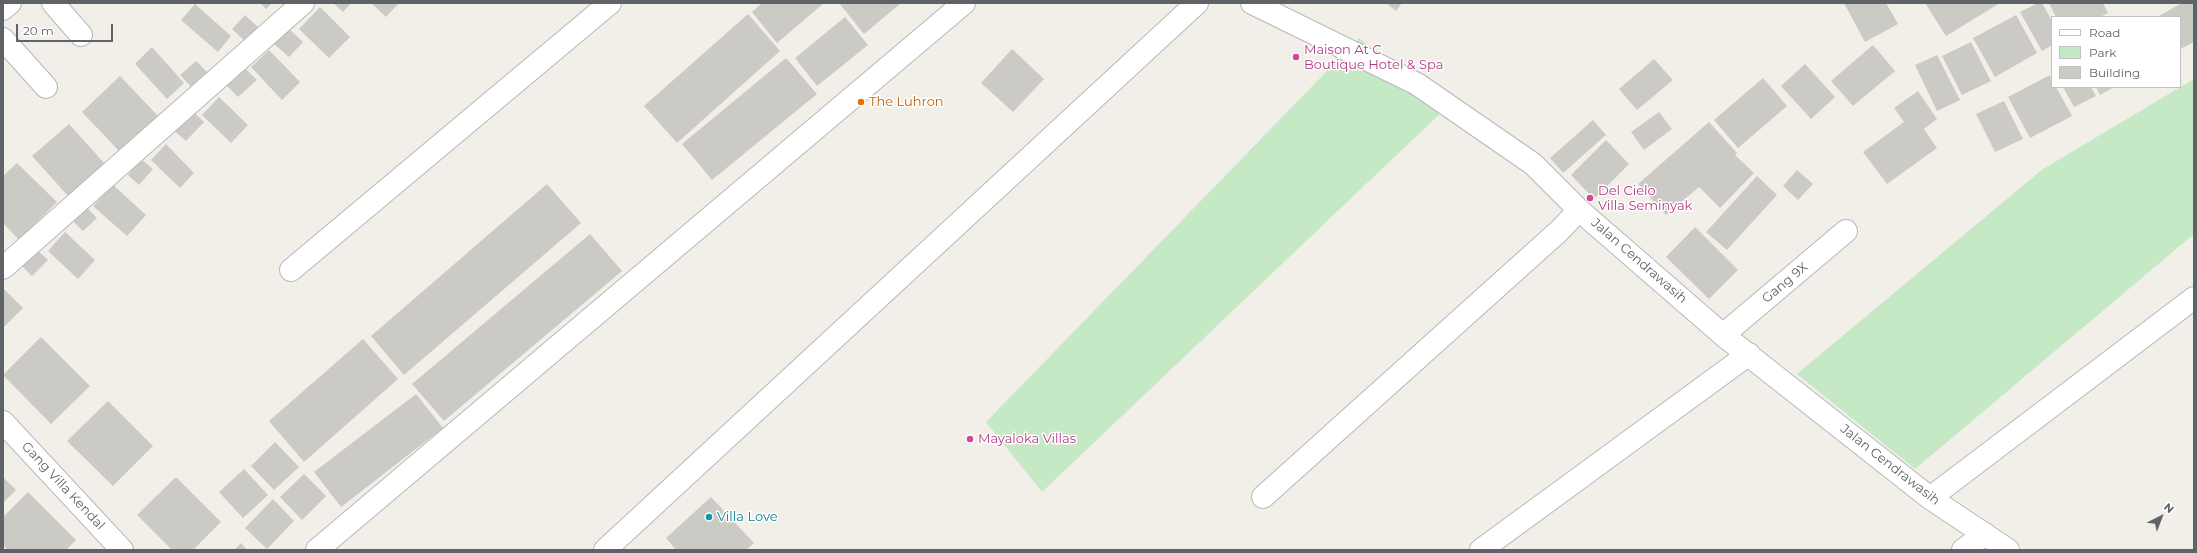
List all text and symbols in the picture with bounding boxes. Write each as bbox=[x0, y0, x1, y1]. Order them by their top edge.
scale bar bbox=[18, 16, 115, 42]
legend bbox=[2051, 16, 2181, 88]
text: 20 m bbox=[23, 23, 54, 38]
text: Road bbox=[2089, 25, 2120, 40]
place label: Maison At C Boutique Hotel & Spa bbox=[1304, 42, 1443, 73]
text: Park bbox=[2089, 45, 2116, 60]
marker: Maison At C Boutique Hotel & Spa bbox=[1291, 52, 1301, 62]
text: Building bbox=[2089, 65, 2140, 80]
place label: The Luhron bbox=[869, 94, 944, 110]
marker: The Luhron bbox=[856, 97, 866, 107]
place label: Del Cielo Villa Seminyak bbox=[1598, 183, 1692, 214]
marker: Del Cielo Villa Seminyak bbox=[1585, 193, 1595, 203]
street label: Jalan Cendrawasih bbox=[1588, 215, 1690, 307]
street label: Gang 9X bbox=[1759, 259, 1811, 307]
street label: Jalan Cendrawasih bbox=[1837, 421, 1943, 509]
place label: Mayaloka Villas bbox=[978, 431, 1076, 447]
marker: Mayaloka Villas bbox=[965, 434, 975, 444]
street label: Gang Villa Kendal bbox=[18, 439, 108, 533]
north arrow bbox=[2141, 497, 2181, 537]
text: N bbox=[2161, 500, 2177, 516]
place label: Villa Love bbox=[717, 509, 778, 525]
marker: Villa Love bbox=[704, 512, 714, 522]

